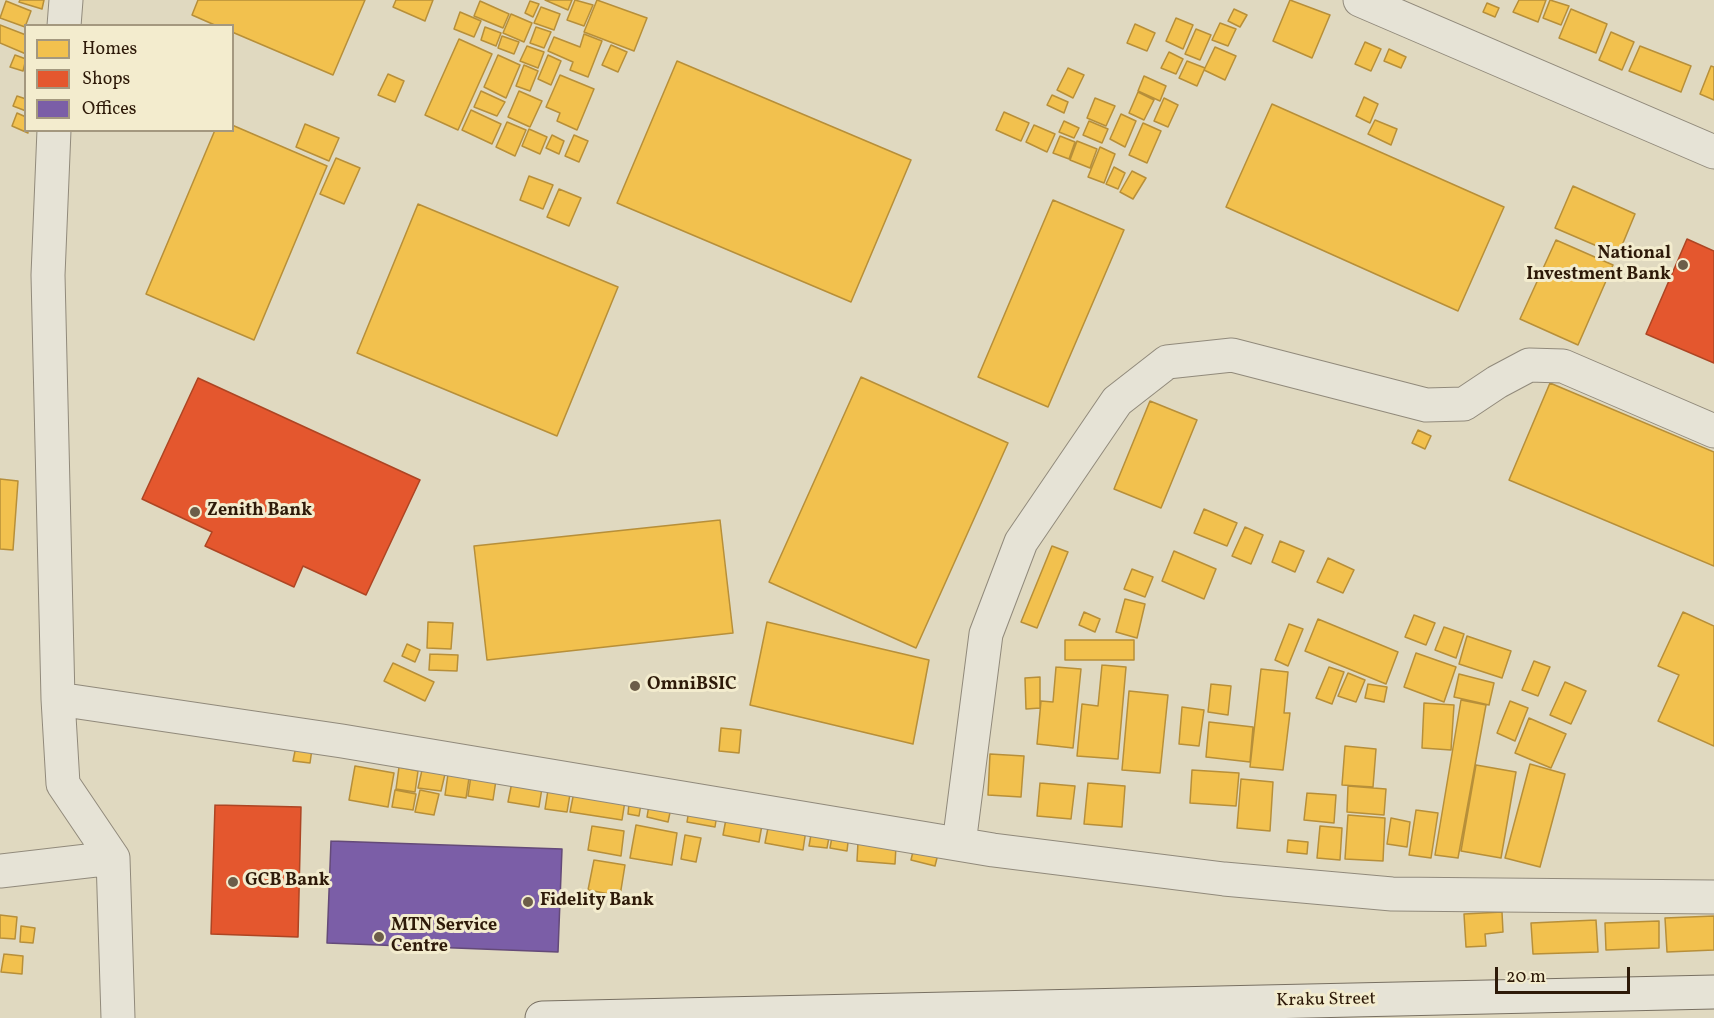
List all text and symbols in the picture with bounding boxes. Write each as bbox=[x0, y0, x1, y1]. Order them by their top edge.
legend bbox=[24, 24, 234, 132]
text: Homes bbox=[82, 37, 137, 62]
text: Shops bbox=[82, 67, 130, 92]
text: Offices bbox=[82, 97, 137, 122]
place label: National Investment Bank bbox=[1526, 244, 1671, 286]
marker: National Investment Bank bbox=[1676, 258, 1690, 272]
place label: Zenith Bank bbox=[207, 501, 312, 523]
marker: Zenith Bank bbox=[188, 505, 202, 519]
place label: OmniBSIC bbox=[647, 675, 737, 697]
marker: OmniBSIC bbox=[628, 679, 642, 693]
place label: GCB Bank bbox=[245, 871, 330, 893]
marker: GCB Bank bbox=[226, 875, 240, 889]
place label: Fidelity Bank bbox=[540, 891, 654, 913]
marker: Fidelity Bank bbox=[521, 895, 535, 909]
place label: MTN Service Centre bbox=[391, 916, 497, 958]
marker: MTN Service Centre bbox=[372, 930, 386, 944]
scale bar bbox=[1498, 955, 1633, 993]
text: 20 m bbox=[1506, 965, 1546, 990]
street label: Kraku Street bbox=[1276, 989, 1376, 1013]

